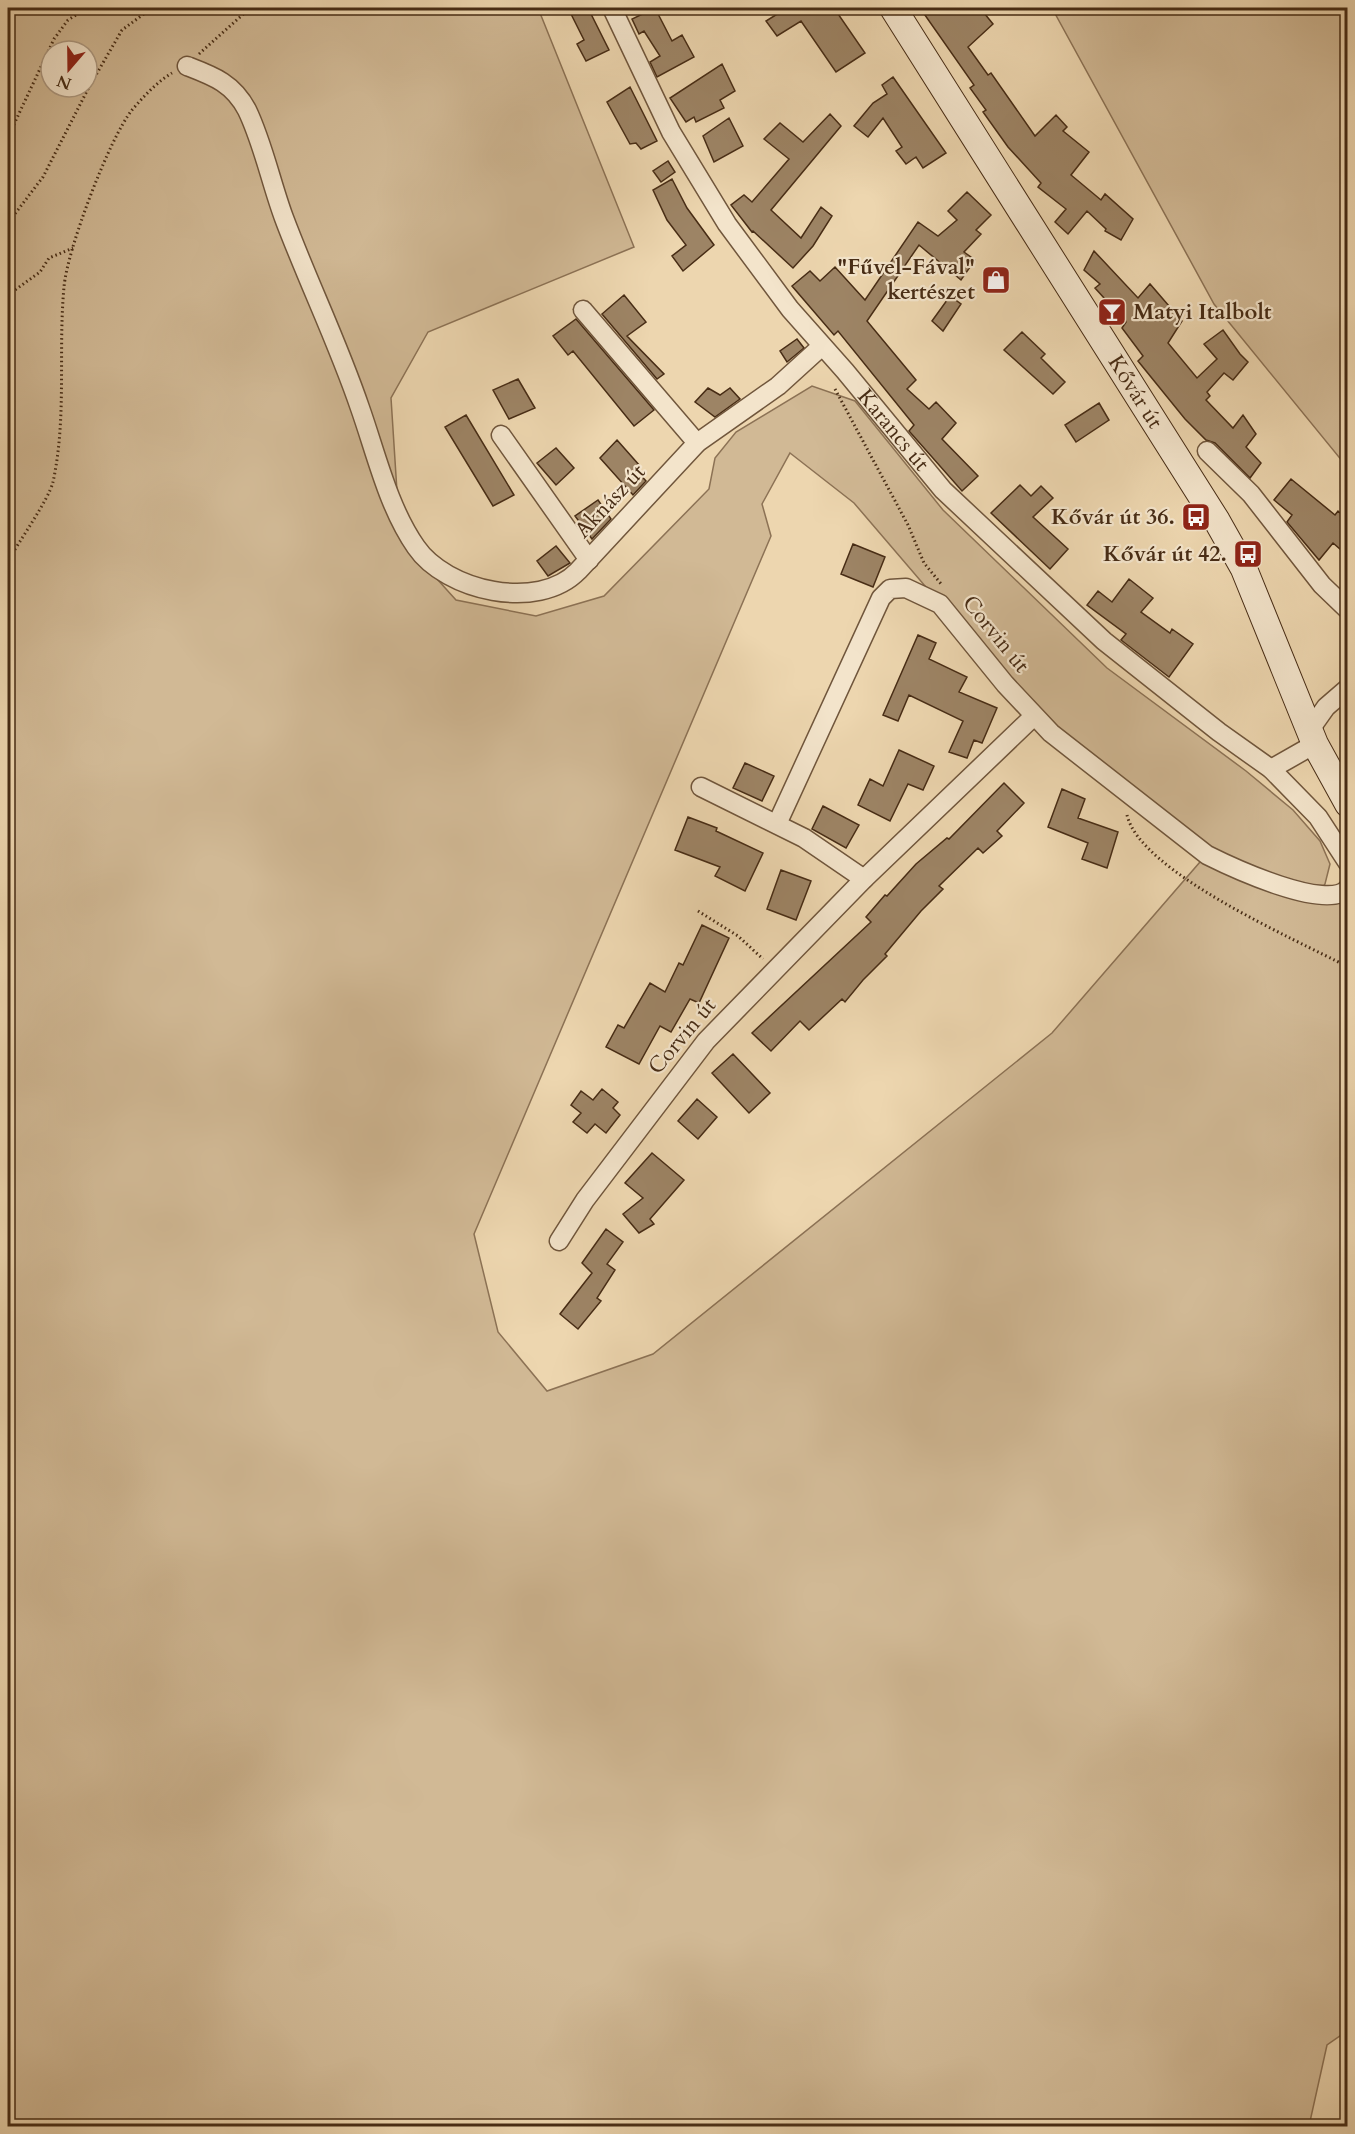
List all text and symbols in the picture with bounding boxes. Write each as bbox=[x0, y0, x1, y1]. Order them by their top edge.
north arrow bbox=[39, 39, 99, 99]
text: N bbox=[54, 69, 75, 95]
place label: "Fűvel-Fával" kertészet bbox=[837, 252, 975, 307]
shop icon: "Fűvel-Fával" kertészet bbox=[980, 264, 1012, 296]
bar icon: Matyi Italbolt bbox=[1096, 296, 1128, 328]
place label: Matyi Italbolt bbox=[1133, 297, 1272, 327]
street label: Kővár út bbox=[1101, 349, 1170, 435]
street label: Karancs út bbox=[851, 382, 936, 477]
street label: Aknász út bbox=[568, 457, 652, 545]
bus stop icon: Kővár út 36. bbox=[1180, 501, 1212, 533]
place label: Kővár út 36. bbox=[1051, 502, 1175, 532]
bus stop icon: Kővár út 42. bbox=[1232, 538, 1264, 570]
place label: Kővár út 42. bbox=[1103, 539, 1227, 569]
street label: Corvin út bbox=[956, 589, 1036, 679]
street label: Corvin út bbox=[641, 991, 723, 1081]

